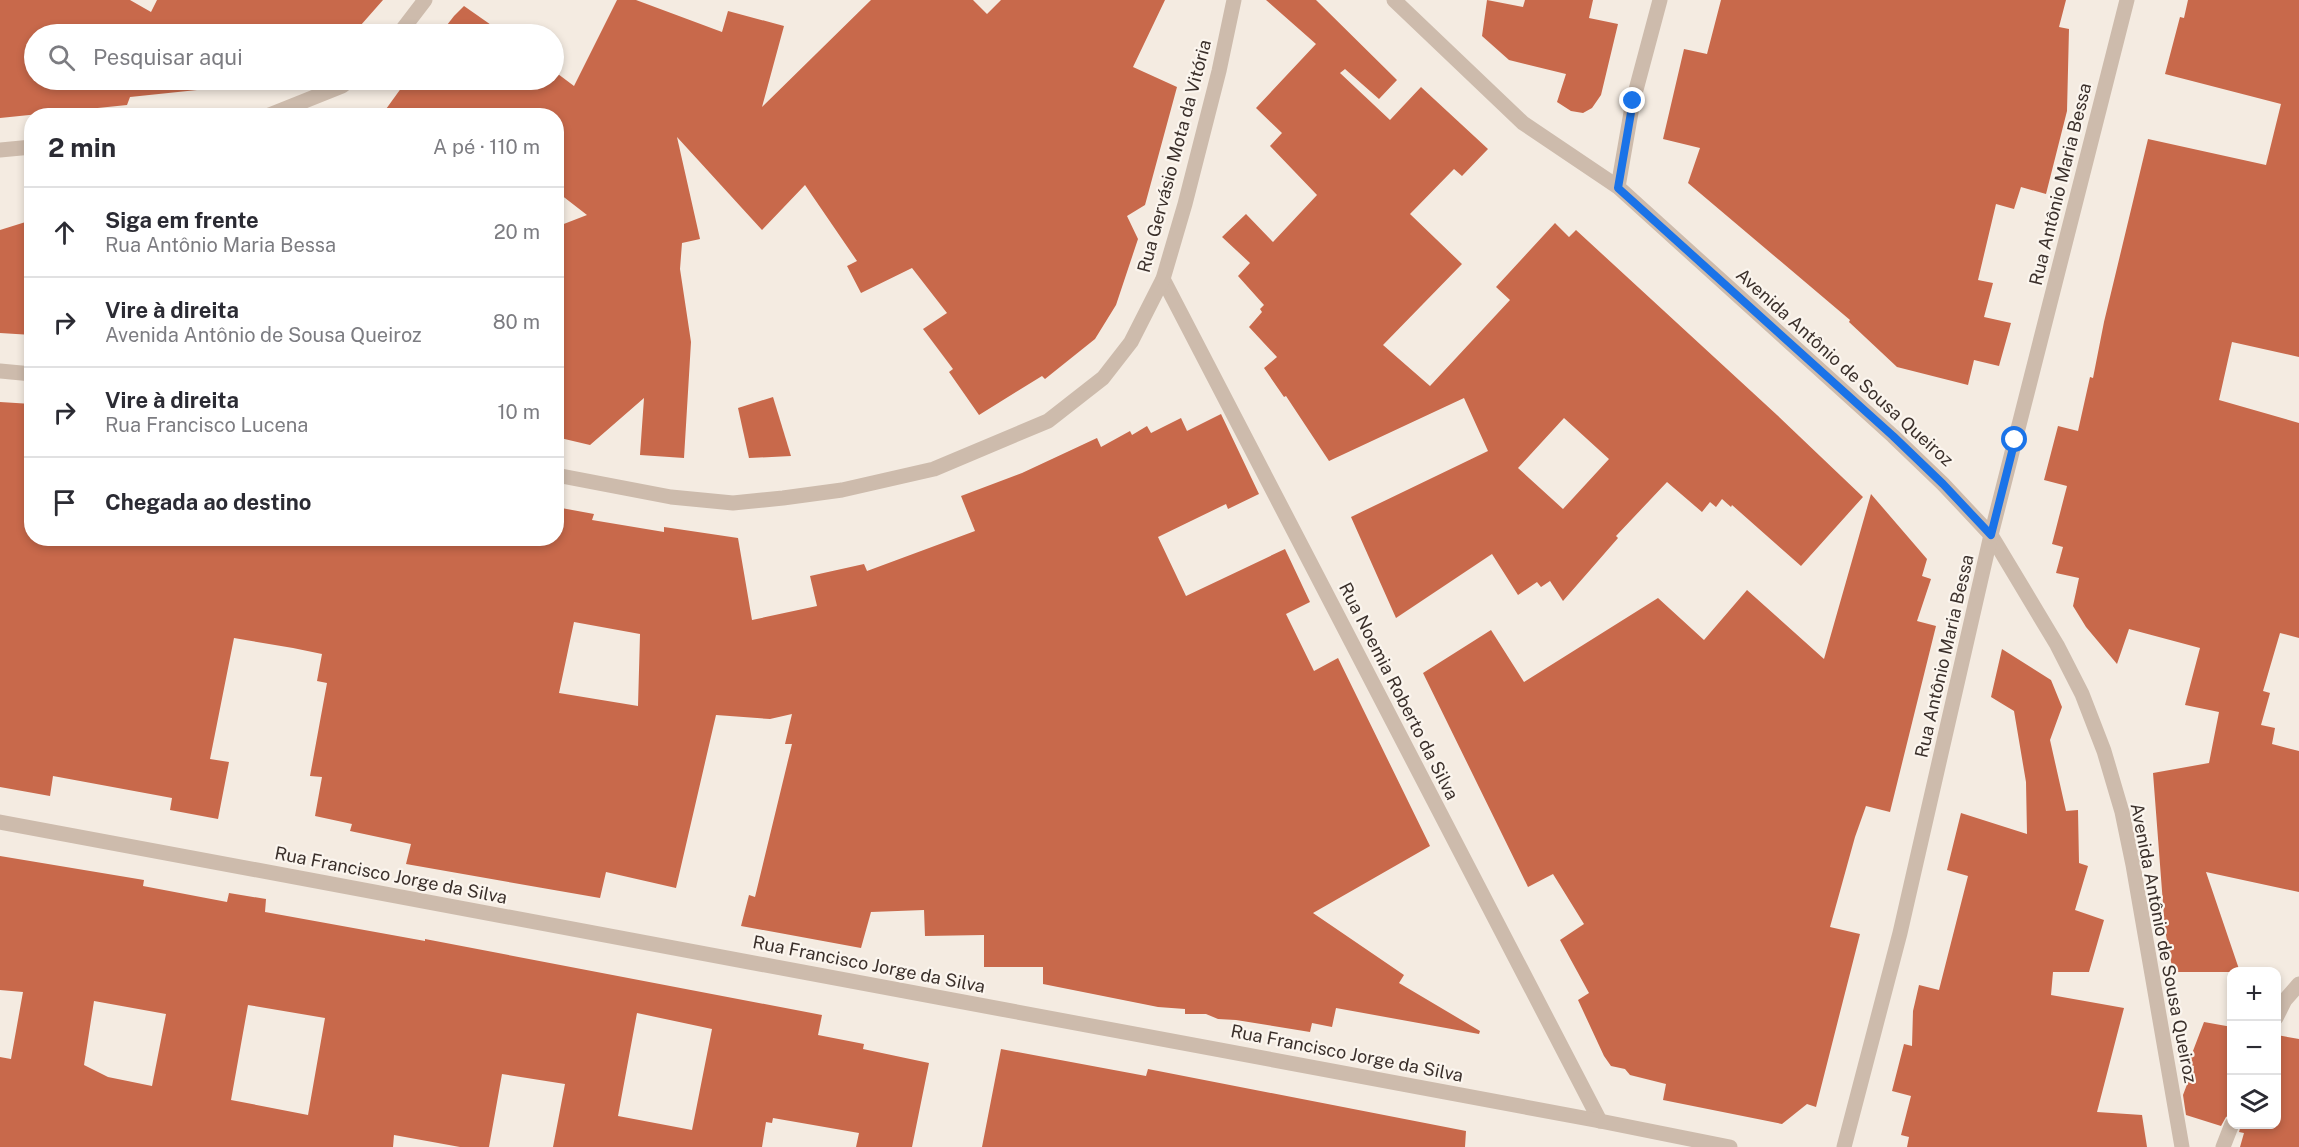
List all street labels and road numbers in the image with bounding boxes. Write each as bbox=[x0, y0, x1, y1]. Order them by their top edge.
street label: Rua Gervásio Mota da Vitória bbox=[1133, 37, 1215, 275]
street label: Rua Antônio Maria Bessa bbox=[2025, 81, 2095, 287]
street label: Avenida Antônio de Sousa Queiroz bbox=[1732, 264, 1958, 470]
street label: Rua Antônio Maria Bessa bbox=[1910, 552, 1978, 760]
street label: Rua Noemia Roberto da Silva bbox=[1335, 579, 1463, 803]
street label: Avenida Antônio de Sousa Queiroz bbox=[2127, 801, 2201, 1085]
street label: Rua Francisco Jorge da Silva bbox=[273, 842, 509, 908]
street label: Rua Francisco Jorge da Silva bbox=[751, 931, 987, 997]
street label: Rua Francisco Jorge da Silva bbox=[1229, 1020, 1465, 1086]

